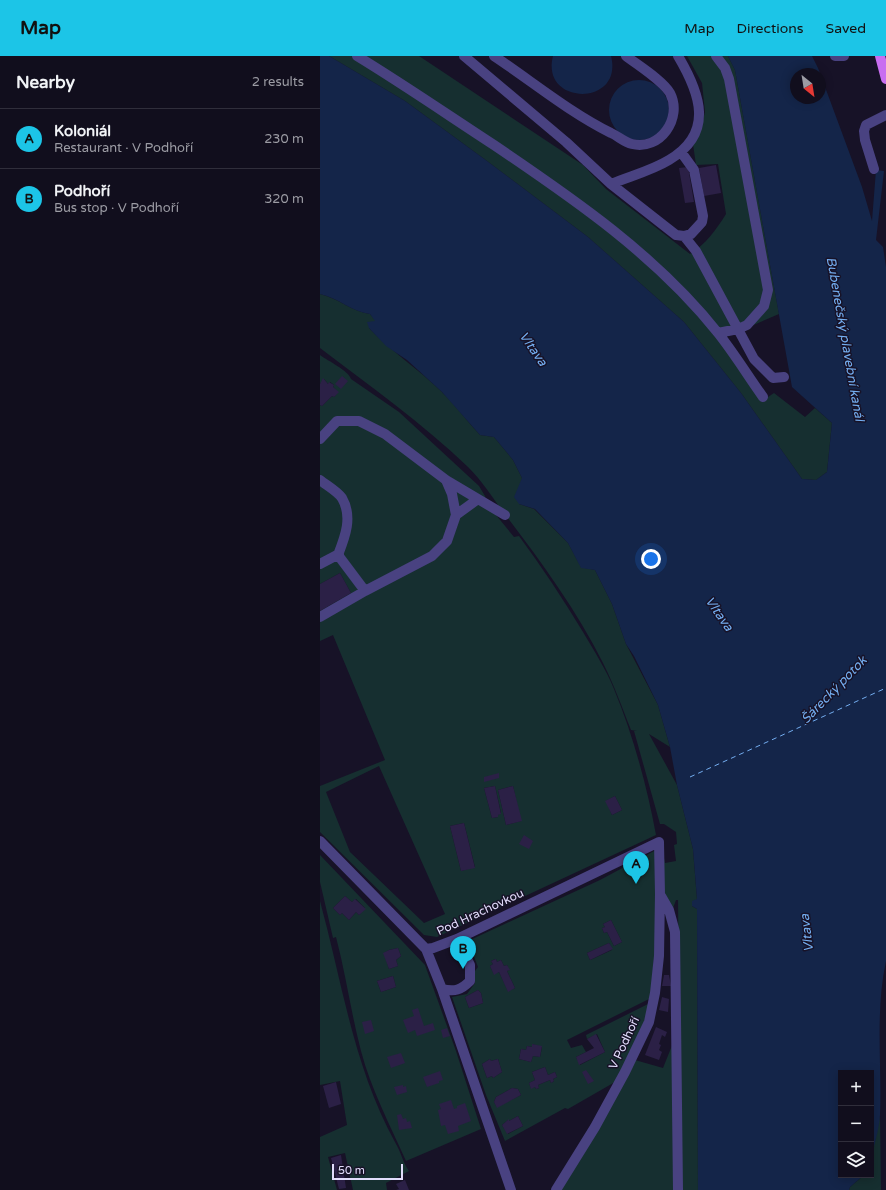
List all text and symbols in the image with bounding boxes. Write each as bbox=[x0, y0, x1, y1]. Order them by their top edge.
text: Map bbox=[20, 17, 61, 39]
text: Map bbox=[684, 20, 715, 37]
text: Directions bbox=[737, 20, 804, 37]
text: Saved bbox=[826, 20, 866, 37]
north arrow bbox=[790, 68, 826, 104]
text: Nearby bbox=[16, 72, 75, 93]
text: 2 results bbox=[252, 74, 304, 90]
text: Koloniál bbox=[54, 122, 111, 140]
text: A bbox=[24, 131, 34, 147]
text: 230 m bbox=[264, 131, 304, 147]
text: Restaurant · V Podhoří bbox=[54, 140, 193, 156]
text: Podhoří bbox=[54, 182, 110, 200]
text: B bbox=[24, 191, 34, 207]
text: 320 m bbox=[264, 191, 304, 207]
text: Bus stop · V Podhoří bbox=[54, 200, 179, 216]
water label: Bubenečský plavební kanál bbox=[823, 256, 868, 424]
water label: Vltava bbox=[515, 329, 551, 370]
your location bbox=[641, 549, 661, 569]
water label: Vltava bbox=[701, 594, 737, 635]
water label: Šárecký potok bbox=[798, 652, 871, 727]
pin: A bbox=[623, 851, 649, 884]
street label: Pod Hrachovkou bbox=[434, 886, 526, 938]
water label: Vltava bbox=[797, 912, 817, 953]
pin: B bbox=[450, 936, 476, 969]
street label: V Podhoří bbox=[606, 1014, 642, 1072]
map controls bbox=[838, 1070, 874, 1178]
button: + bbox=[838, 1070, 874, 1106]
button: − bbox=[838, 1106, 874, 1142]
button: layers bbox=[838, 1142, 874, 1178]
scale bar bbox=[332, 1162, 403, 1181]
text: 50 m bbox=[338, 1164, 365, 1177]

